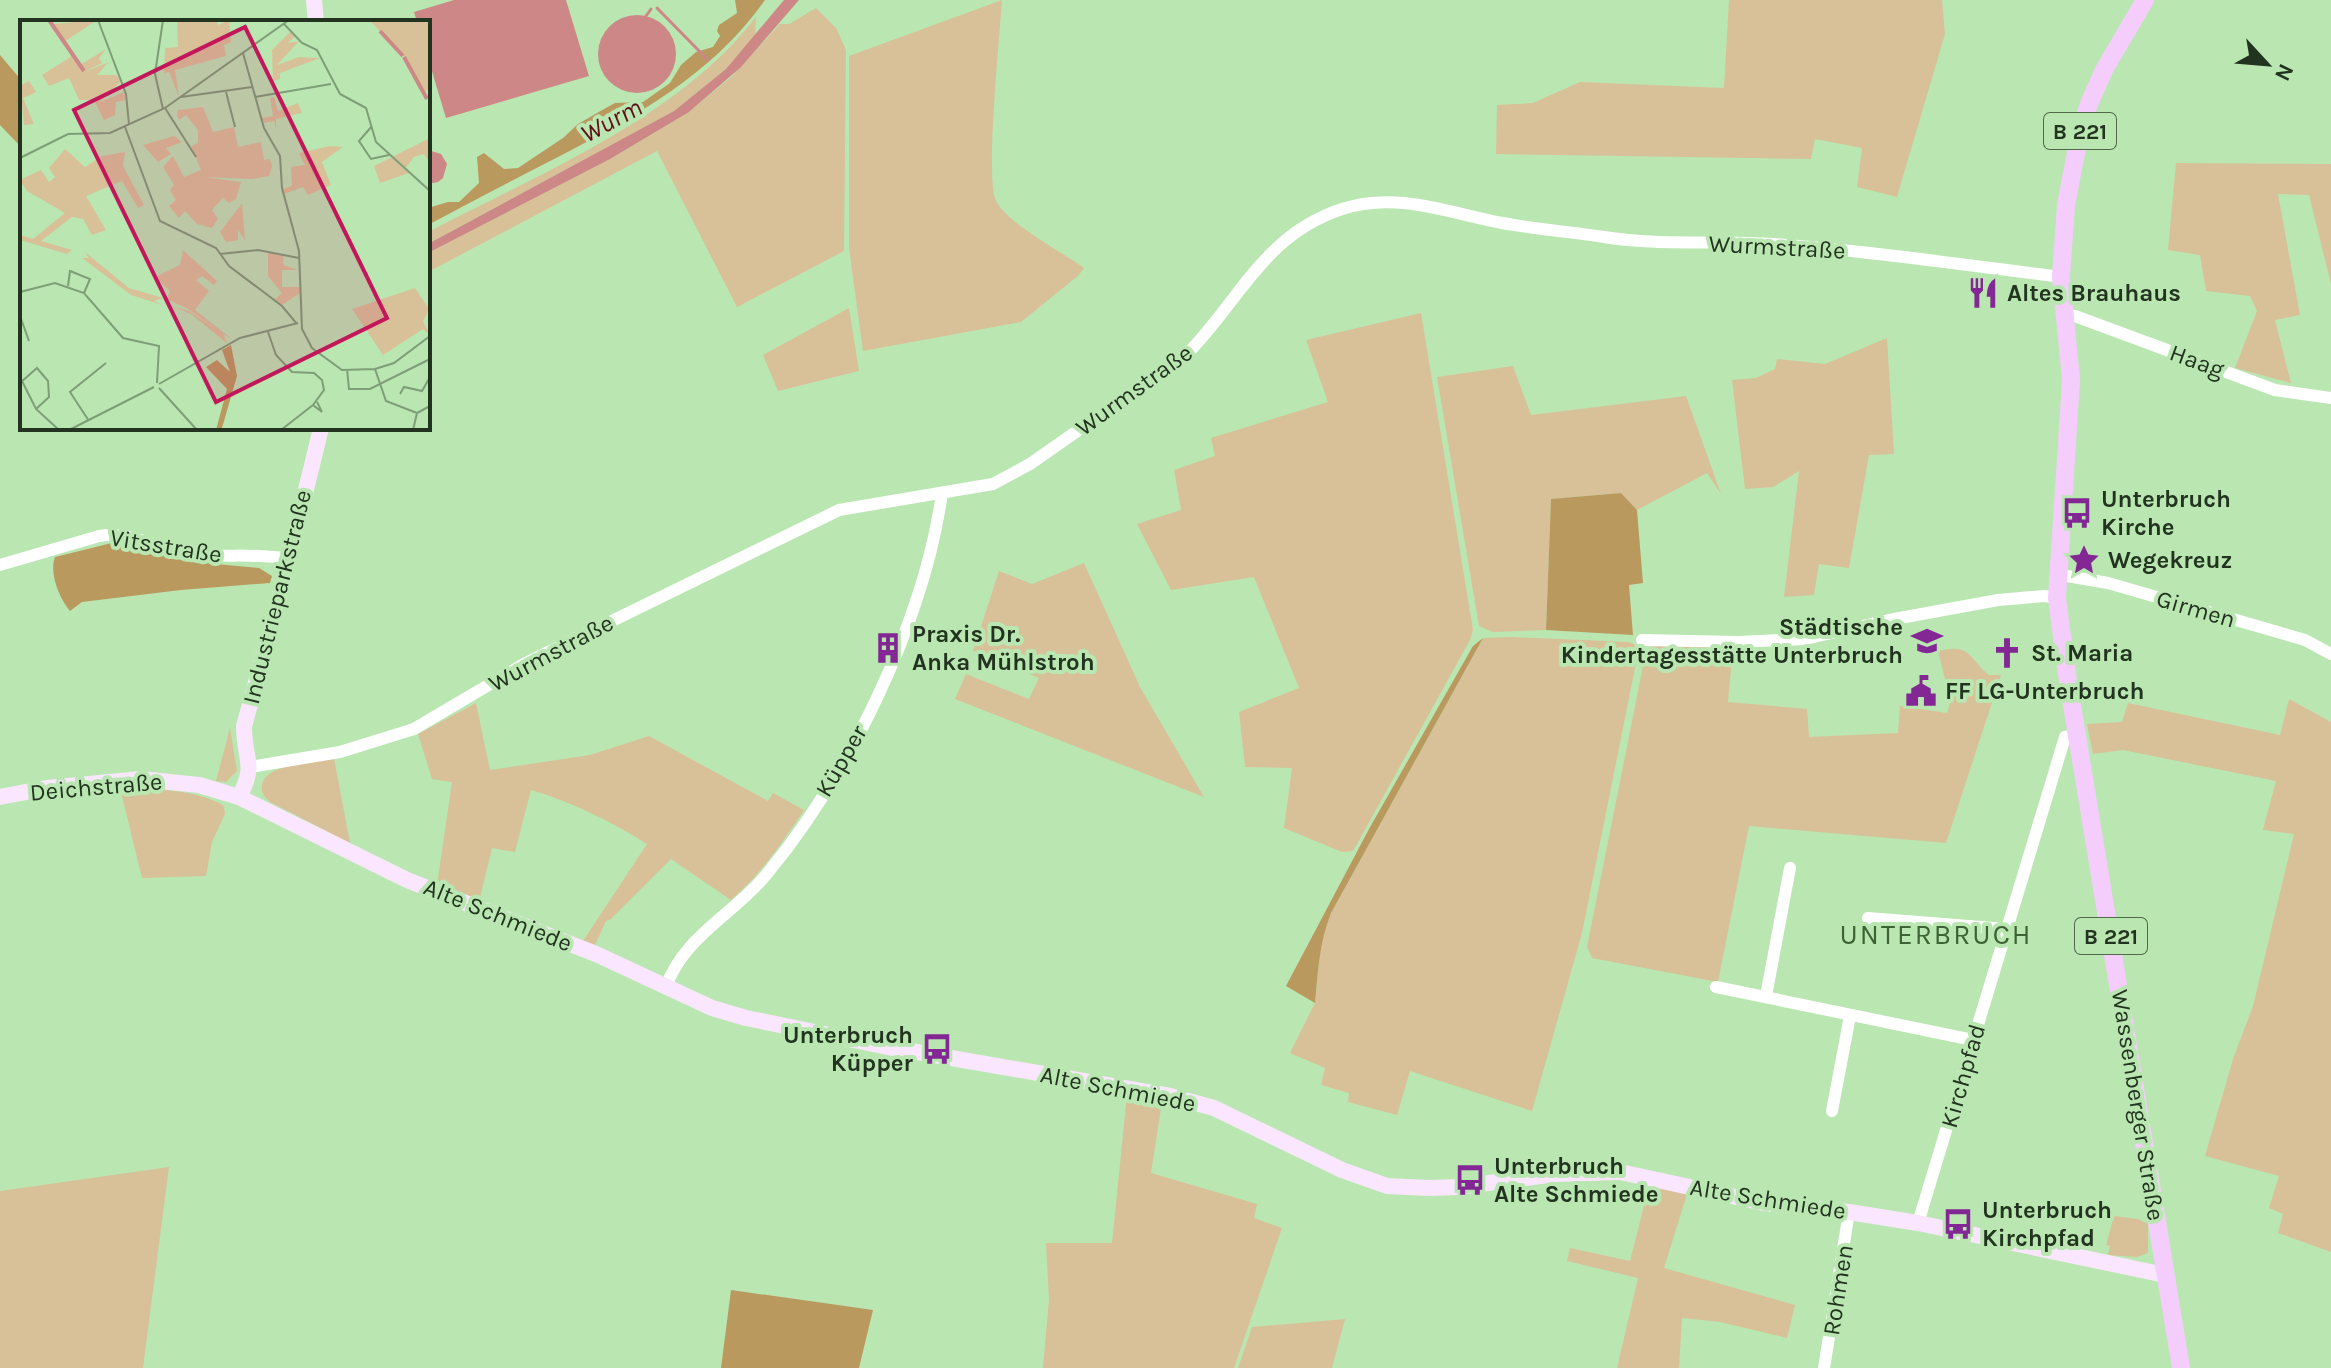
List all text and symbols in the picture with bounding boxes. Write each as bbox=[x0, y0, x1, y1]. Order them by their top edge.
inset map bbox=[20, 20, 430, 430]
north arrow bbox=[2227, 24, 2307, 104]
text: N bbox=[2269, 60, 2299, 85]
water label: Wurm bbox=[575, 91, 647, 149]
road number: B 221 bbox=[2044, 113, 2116, 149]
street label: Wurmstraße bbox=[1708, 229, 1846, 265]
restaurant icon: Altes Brauhaus bbox=[1966, 276, 2000, 310]
place label: Altes Brauhaus bbox=[2007, 279, 2181, 307]
street label: Wurmstraße bbox=[1070, 338, 1198, 442]
street label: Haag bbox=[2166, 338, 2229, 384]
place label: Unterbruch Kirche bbox=[2101, 485, 2231, 541]
street label: Industrieparkstraße bbox=[237, 487, 317, 707]
bus stop icon: Unterbruch Kirche bbox=[2060, 496, 2094, 530]
street label: Vitsstraße bbox=[108, 523, 224, 569]
place icon: Wegekreuz bbox=[2067, 543, 2101, 577]
place label: Wegekreuz bbox=[2108, 546, 2232, 574]
street label: Girmen bbox=[2153, 584, 2239, 634]
street label: Wurmstraße bbox=[484, 608, 618, 698]
place label: Städtische Kindertagesstätte Unterbruch bbox=[1561, 613, 1903, 669]
place label: Praxis Dr. Anka Mühlstroh bbox=[912, 620, 1095, 676]
school or university icon: Städtische Kindertagesstätte Unterbruch bbox=[1910, 624, 1944, 658]
building icon: Praxis Dr. Anka Mühlstroh bbox=[871, 631, 905, 665]
church icon: St. Maria bbox=[1990, 636, 2024, 670]
place label: St. Maria bbox=[2031, 639, 2133, 667]
public building icon: FF LG-Unterbruch bbox=[1904, 674, 1938, 708]
place label: FF LG-Unterbruch bbox=[1945, 677, 2144, 705]
street label: Küpper bbox=[809, 720, 873, 802]
street label: Deichstraße bbox=[29, 767, 163, 807]
street label: Alte Schmiede bbox=[420, 873, 576, 957]
district label: UNTERBRUCH bbox=[1839, 918, 2033, 951]
road number: B 221 bbox=[2075, 918, 2147, 954]
street label: Wassenberger Straße bbox=[2106, 987, 2170, 1223]
place label: Unterbruch Küpper bbox=[783, 1021, 914, 1077]
street label: Kirchpfad bbox=[1935, 1021, 1991, 1131]
bus stop icon: Unterbruch Küpper bbox=[920, 1032, 954, 1066]
street label: Alte Schmiede bbox=[1038, 1060, 1198, 1118]
place label: Unterbruch Alte Schmiede bbox=[1494, 1152, 1658, 1208]
bus stop icon: Unterbruch Alte Schmiede bbox=[1453, 1163, 1487, 1197]
street label: Alte Schmiede bbox=[1688, 1173, 1848, 1225]
place label: Unterbruch Kirchpfad bbox=[1982, 1196, 2112, 1252]
bus stop icon: Unterbruch Kirchpfad bbox=[1941, 1207, 1975, 1241]
street label: Rohmen bbox=[1817, 1243, 1859, 1337]

